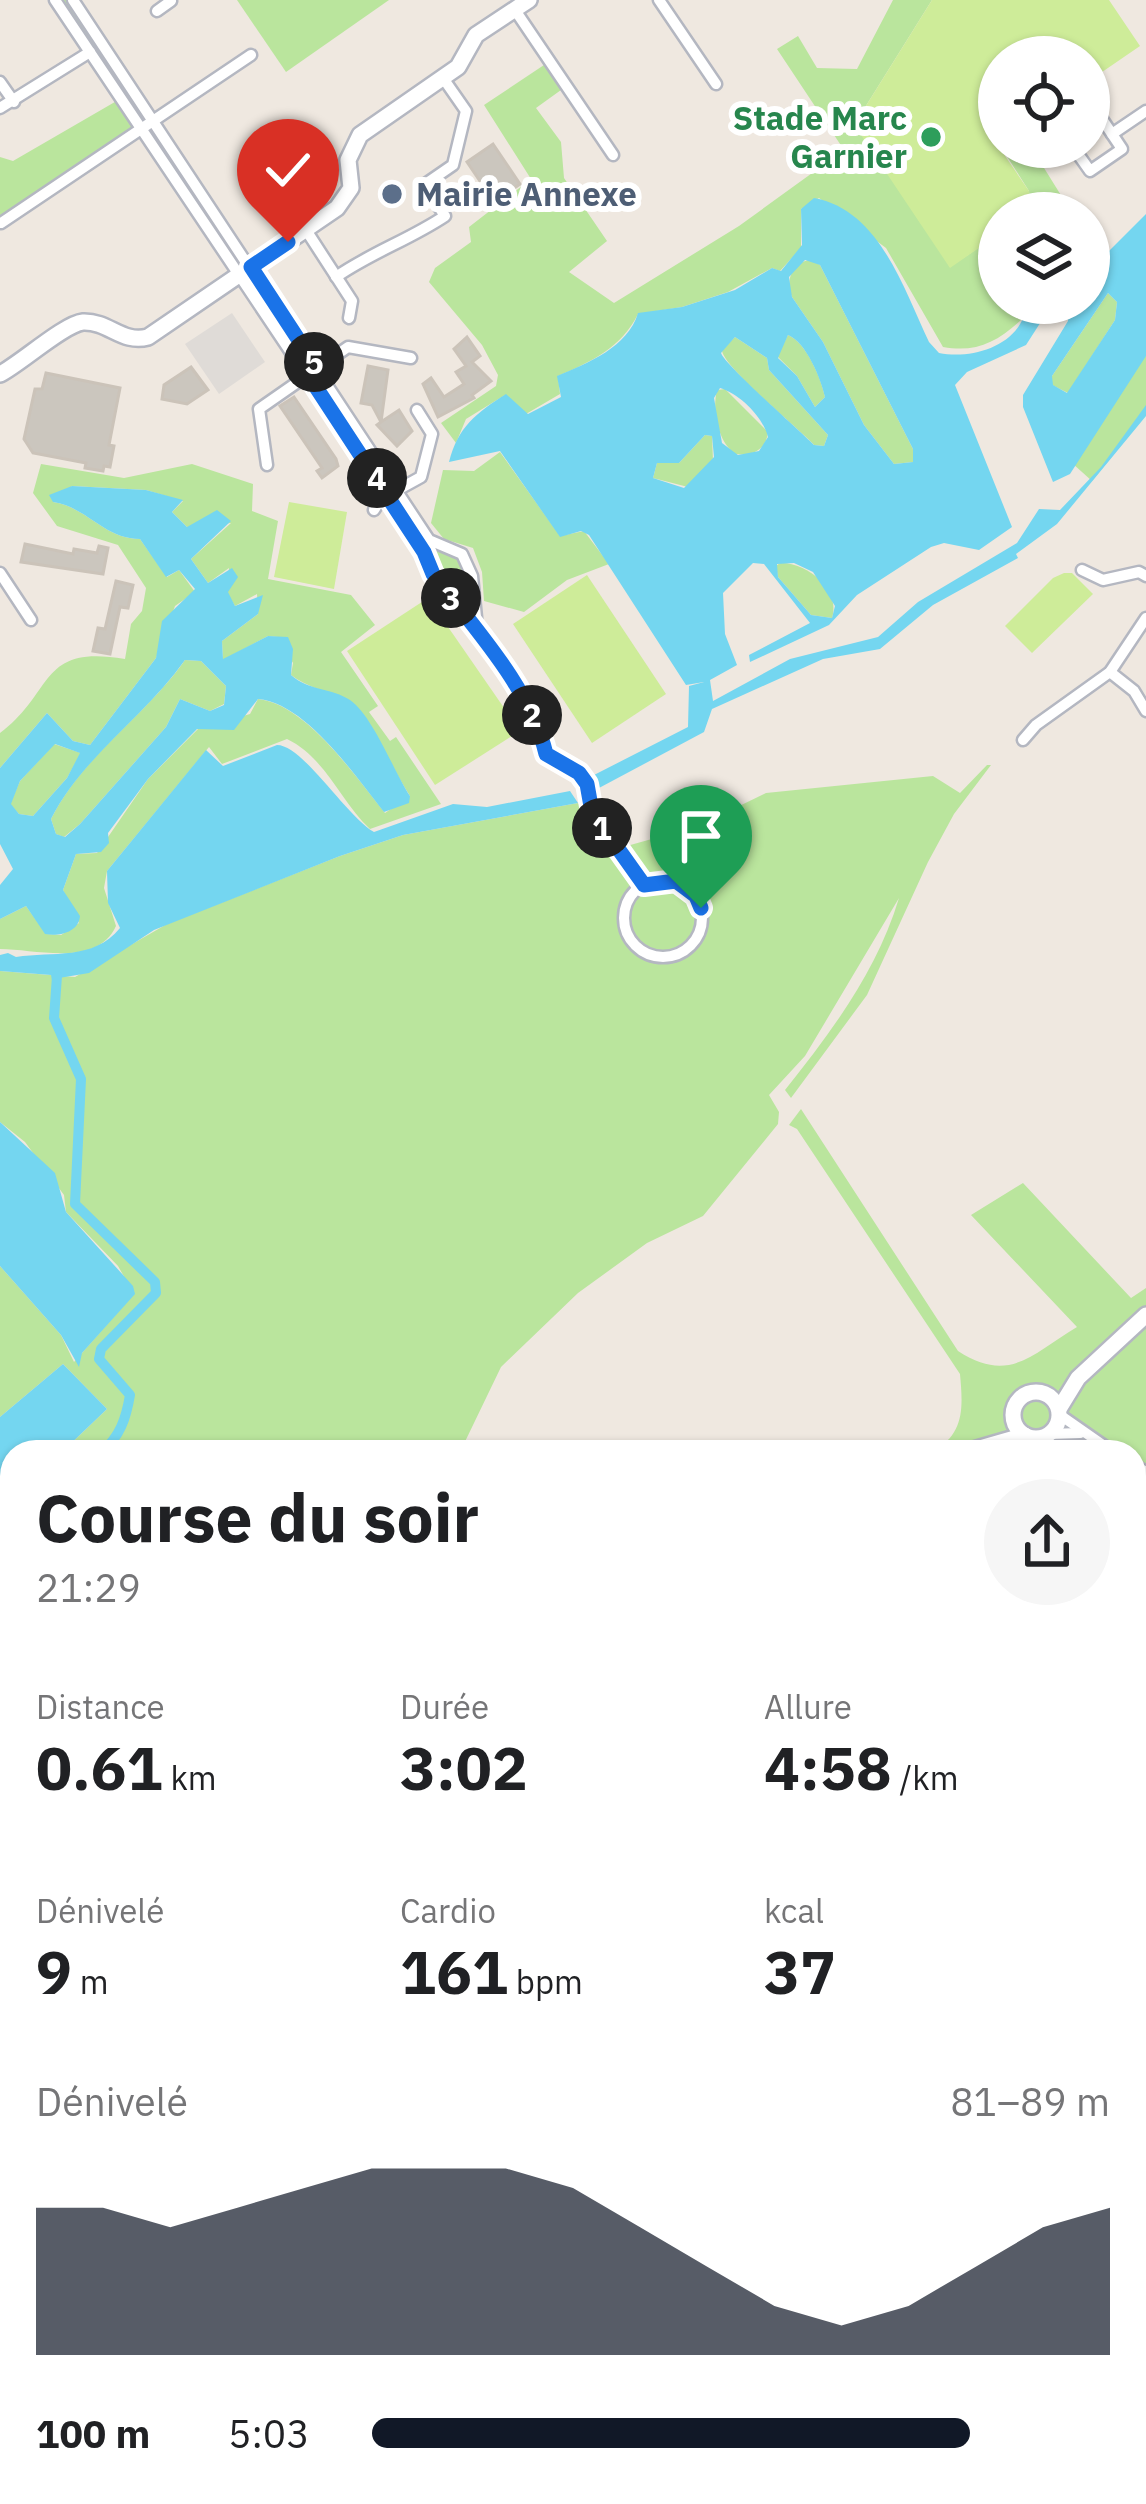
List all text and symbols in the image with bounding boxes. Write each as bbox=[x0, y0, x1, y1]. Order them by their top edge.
map controls bbox=[978, 36, 1110, 324]
button: locate bbox=[978, 36, 1110, 168]
place label: Stade Marc Garnier bbox=[733, 96, 907, 177]
pin bbox=[237, 119, 339, 242]
marker: Stade Marc Garnier bbox=[918, 124, 944, 150]
icon: check bbox=[255, 137, 321, 203]
place label: Mairie Annexe bbox=[416, 172, 637, 215]
marker: Mairie Annexe bbox=[379, 181, 405, 207]
button: layers bbox=[978, 192, 1110, 324]
pin: 5 bbox=[284, 332, 344, 392]
text: 5 bbox=[304, 340, 324, 383]
pin: 4 bbox=[347, 448, 407, 508]
text: 4 bbox=[367, 456, 387, 499]
pin: 3 bbox=[421, 568, 481, 628]
text: 3 bbox=[441, 576, 461, 619]
pin: 2 bbox=[502, 685, 562, 745]
text: 2 bbox=[522, 693, 542, 736]
pin bbox=[650, 785, 752, 908]
pin: 1 bbox=[572, 798, 632, 858]
icon: arrive bbox=[668, 803, 734, 869]
text: 1 bbox=[592, 806, 612, 849]
text: Course du soir bbox=[36, 1474, 479, 1560]
button: share bbox=[984, 1479, 1110, 1605]
text: 21:29 bbox=[36, 1562, 141, 1613]
text: Distance bbox=[36, 1685, 165, 1728]
text: Durée bbox=[400, 1685, 489, 1728]
text: Allure bbox=[764, 1685, 852, 1728]
text: 0.61 bbox=[36, 1728, 163, 1807]
text: 3:02 bbox=[400, 1728, 528, 1807]
text: 4:58 bbox=[764, 1728, 892, 1807]
text: km bbox=[163, 1756, 217, 1799]
text: /km bbox=[892, 1756, 958, 1799]
text: Dénivelé bbox=[36, 1889, 164, 1932]
text: Cardio bbox=[400, 1889, 496, 1932]
text: kcal bbox=[764, 1889, 824, 1932]
text: 9 bbox=[36, 1932, 72, 2011]
text: 161 bbox=[400, 1932, 508, 2011]
text: 37 bbox=[764, 1932, 836, 2011]
text: m bbox=[72, 1960, 109, 2003]
text: bpm bbox=[508, 1960, 583, 2003]
text: Dénivelé bbox=[36, 2076, 188, 2127]
text: 81–89 m bbox=[950, 2076, 1110, 2127]
text: 100 m bbox=[36, 2408, 150, 2459]
text: 5:03 bbox=[228, 2408, 310, 2459]

